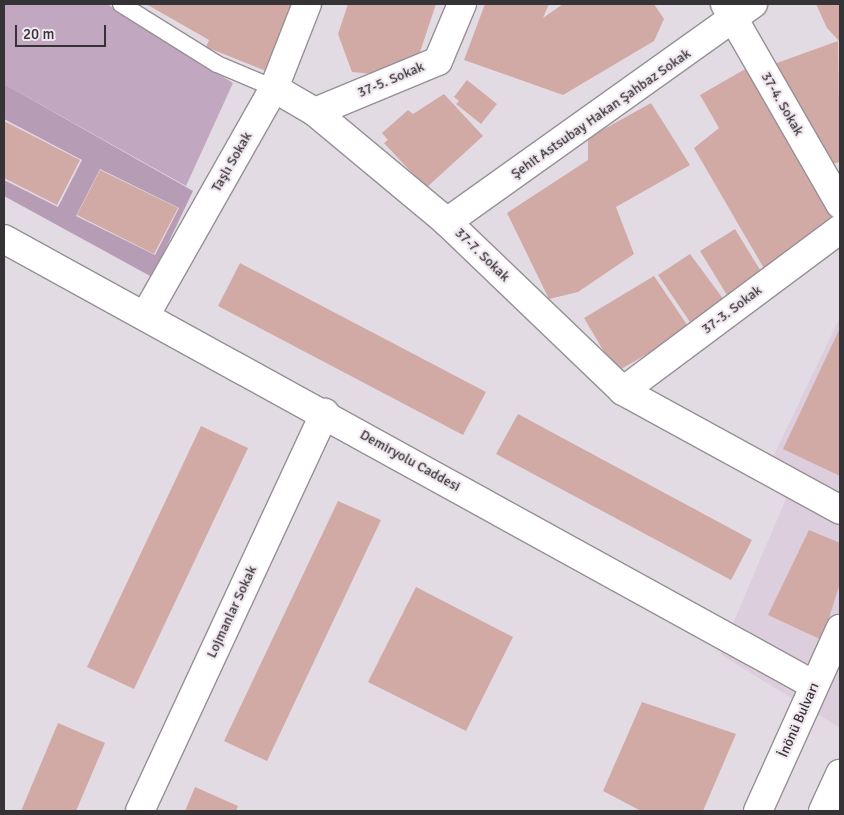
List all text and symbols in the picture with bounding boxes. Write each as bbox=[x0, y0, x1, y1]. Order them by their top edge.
scale bar bbox=[18, 15, 109, 47]
text: 20 m bbox=[23, 25, 54, 43]
street label: Şehit Astsubay Hakan Şahbaz Sokak bbox=[508, 45, 694, 183]
street label: 37-5. Sokak bbox=[355, 58, 427, 102]
street label: 37-4. Sokak bbox=[757, 69, 807, 139]
street label: Taşlı Sokak bbox=[208, 129, 256, 195]
street label: 37-7. Sokak bbox=[451, 225, 513, 285]
street label: 37-3. Sokak bbox=[699, 282, 765, 338]
street label: Demiryolu Caddesi bbox=[357, 426, 463, 496]
street label: Lojmanlar Sokak bbox=[203, 563, 261, 661]
street label: İnönü Bulvarı bbox=[775, 680, 823, 760]

